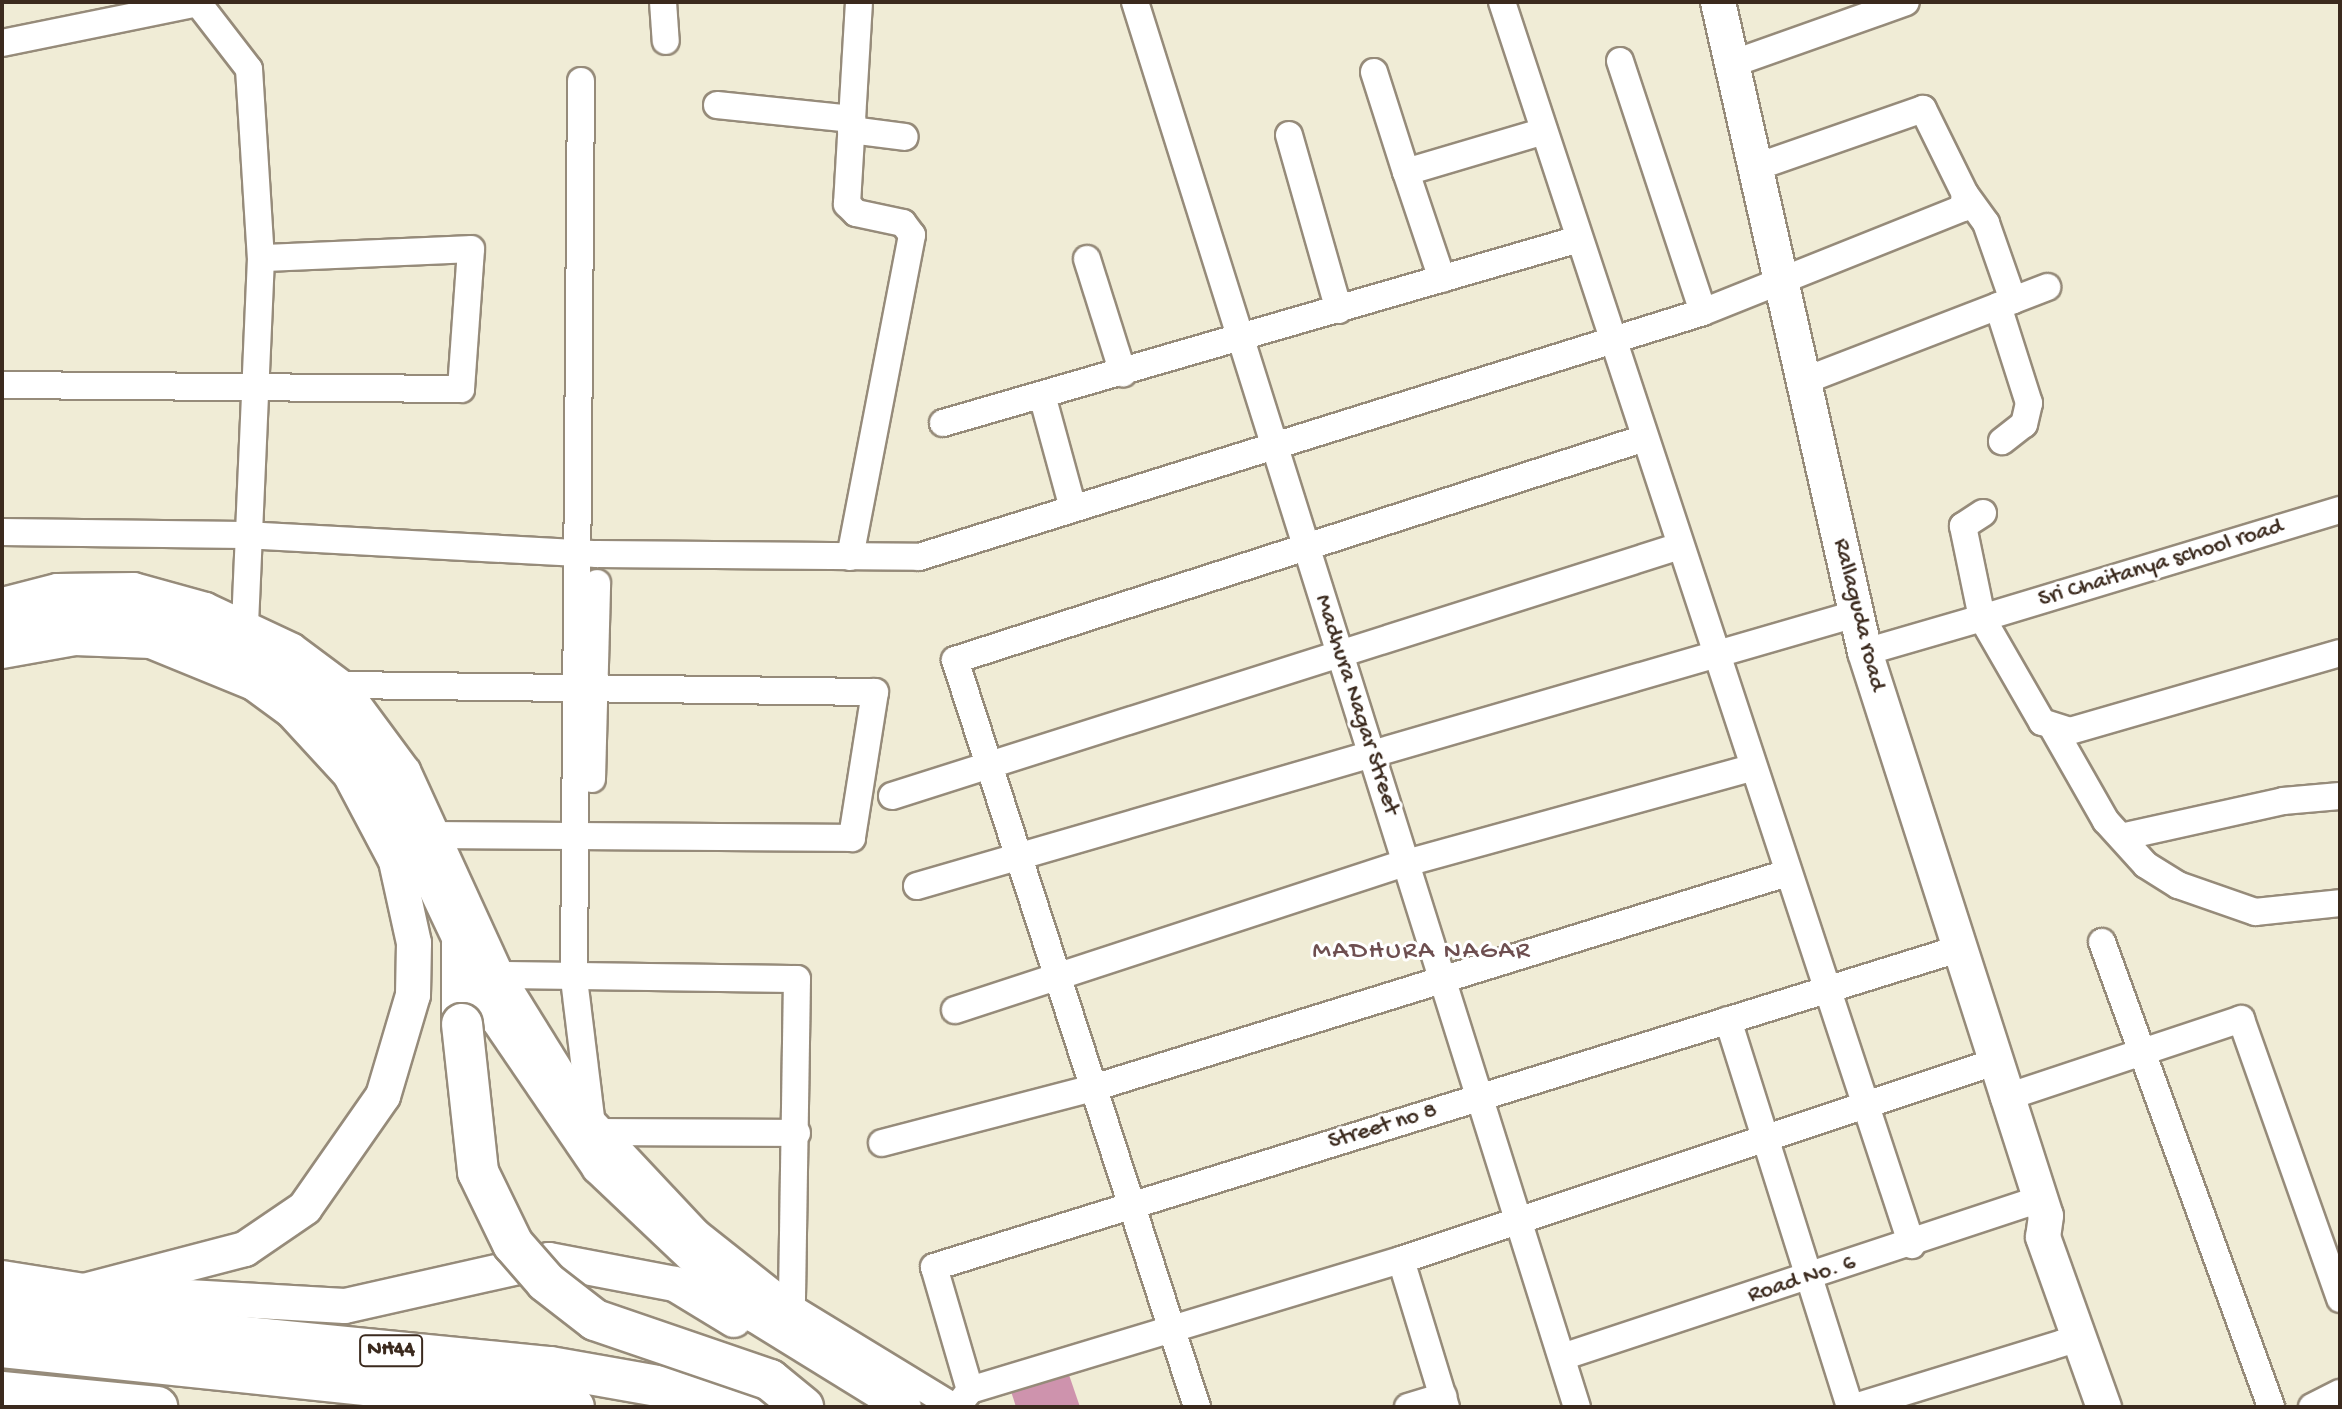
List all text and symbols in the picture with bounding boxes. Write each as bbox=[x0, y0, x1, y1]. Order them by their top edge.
street label: Sri Chaitanya school road bbox=[2035, 513, 2287, 615]
street label: Rallaguda road bbox=[1825, 536, 1891, 694]
street label: Madhura Nagar Street bbox=[1307, 591, 1405, 819]
district label: MADHURA NAGAR bbox=[1313, 937, 1531, 969]
street label: Street no 8 bbox=[1325, 1097, 1441, 1157]
street label: Road No. 6 bbox=[1744, 1249, 1860, 1311]
road number: NH44 bbox=[359, 1333, 423, 1369]

